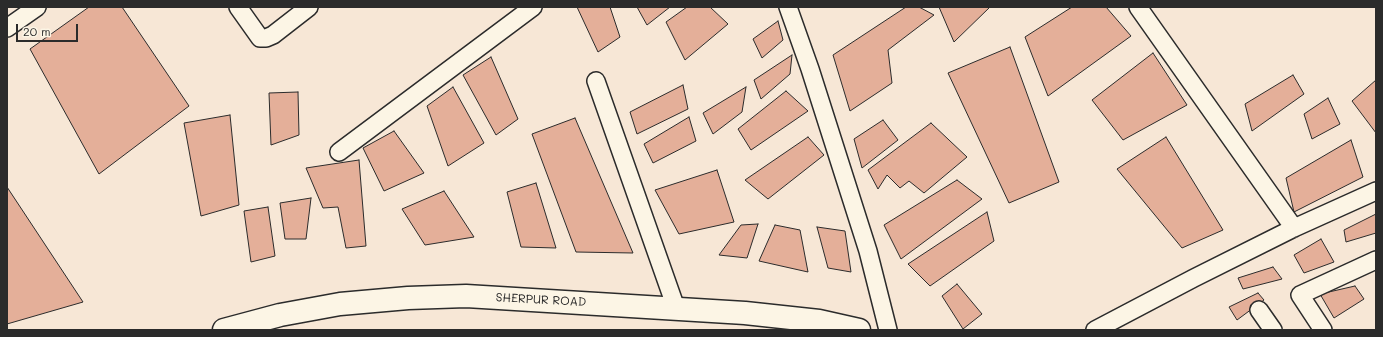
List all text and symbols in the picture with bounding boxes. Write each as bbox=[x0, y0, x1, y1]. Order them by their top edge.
scale bar bbox=[18, 16, 80, 42]
text: 20 m bbox=[23, 23, 51, 39]
street label: SHERPUR ROAD bbox=[495, 290, 587, 310]

